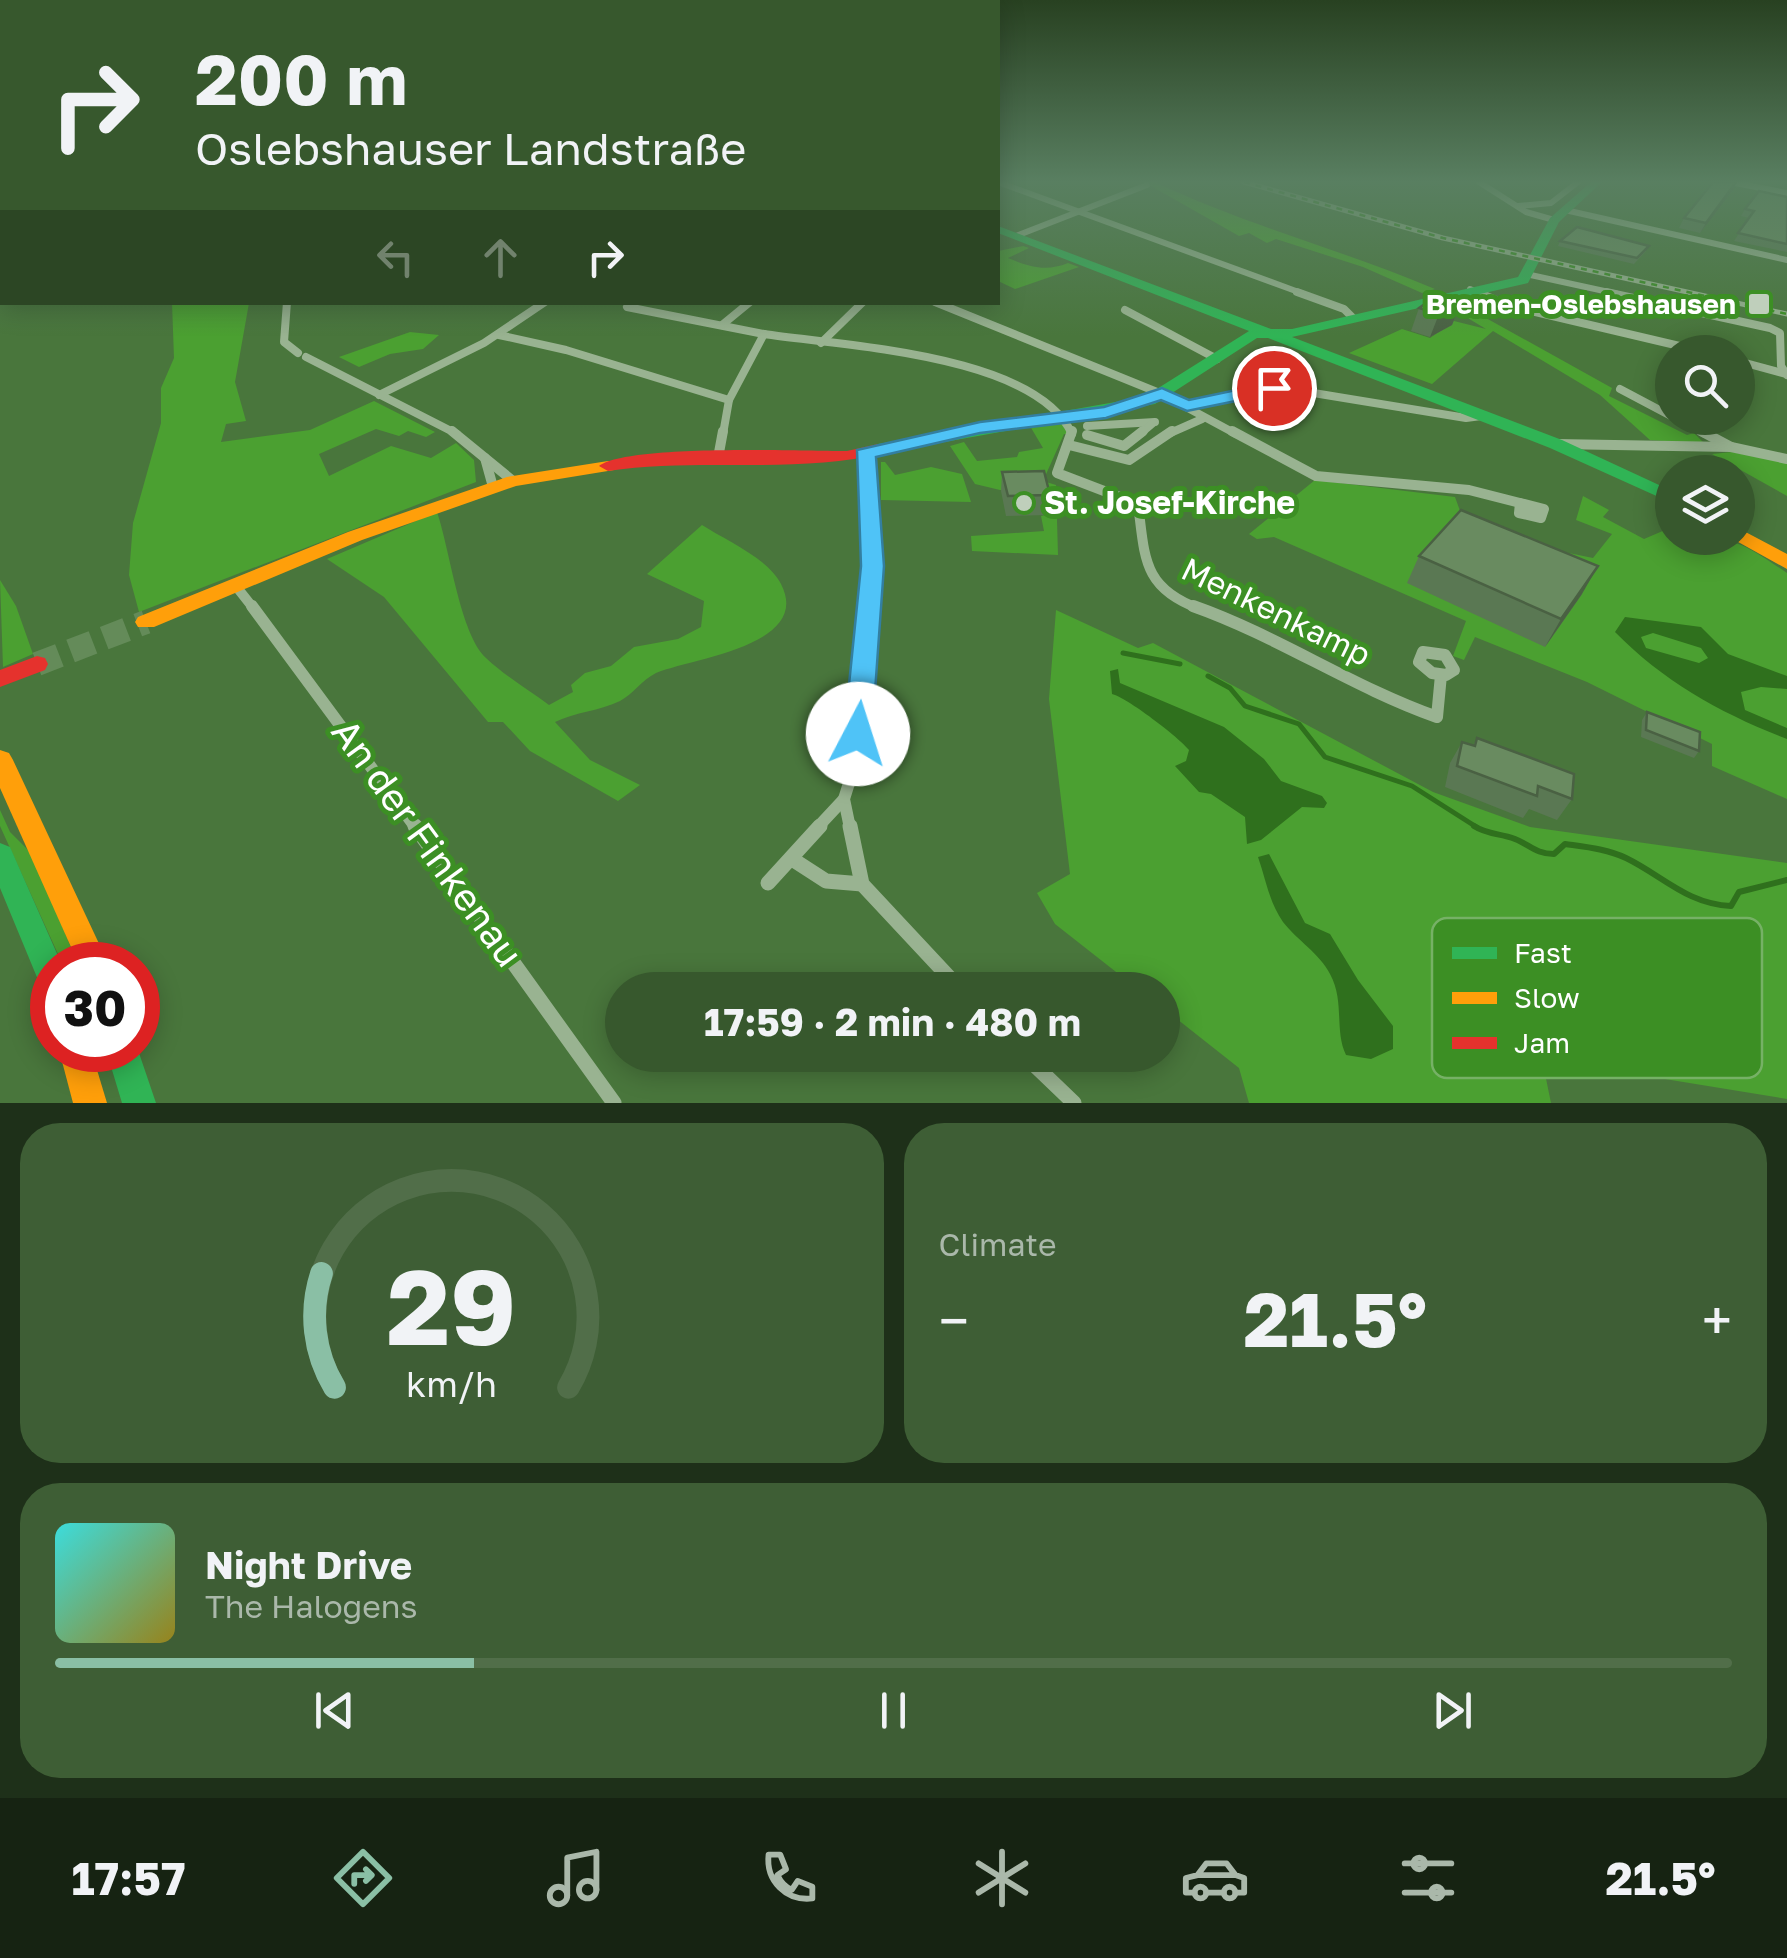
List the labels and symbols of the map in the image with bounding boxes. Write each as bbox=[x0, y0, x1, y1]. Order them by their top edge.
place label: Bremen-Oslebshausen bbox=[1426, 287, 1736, 320]
marker: Bremen-Oslebshausen bbox=[1746, 291, 1772, 317]
pin bbox=[1232, 346, 1317, 431]
place label: St. Josef-Kirche bbox=[1044, 483, 1295, 521]
marker: St. Josef-Kirche bbox=[1013, 492, 1035, 514]
street label: Menkenkamp bbox=[1176, 549, 1377, 673]
position arrow bbox=[806, 682, 910, 786]
street label: An der Finkenau bbox=[323, 710, 533, 975]
legend bbox=[1432, 918, 1762, 1078]
text: Fast bbox=[1514, 936, 1572, 969]
speed limit sign: 30 bbox=[30, 942, 160, 1072]
text: Slow bbox=[1514, 981, 1580, 1014]
text: Jam bbox=[1514, 1026, 1570, 1059]

